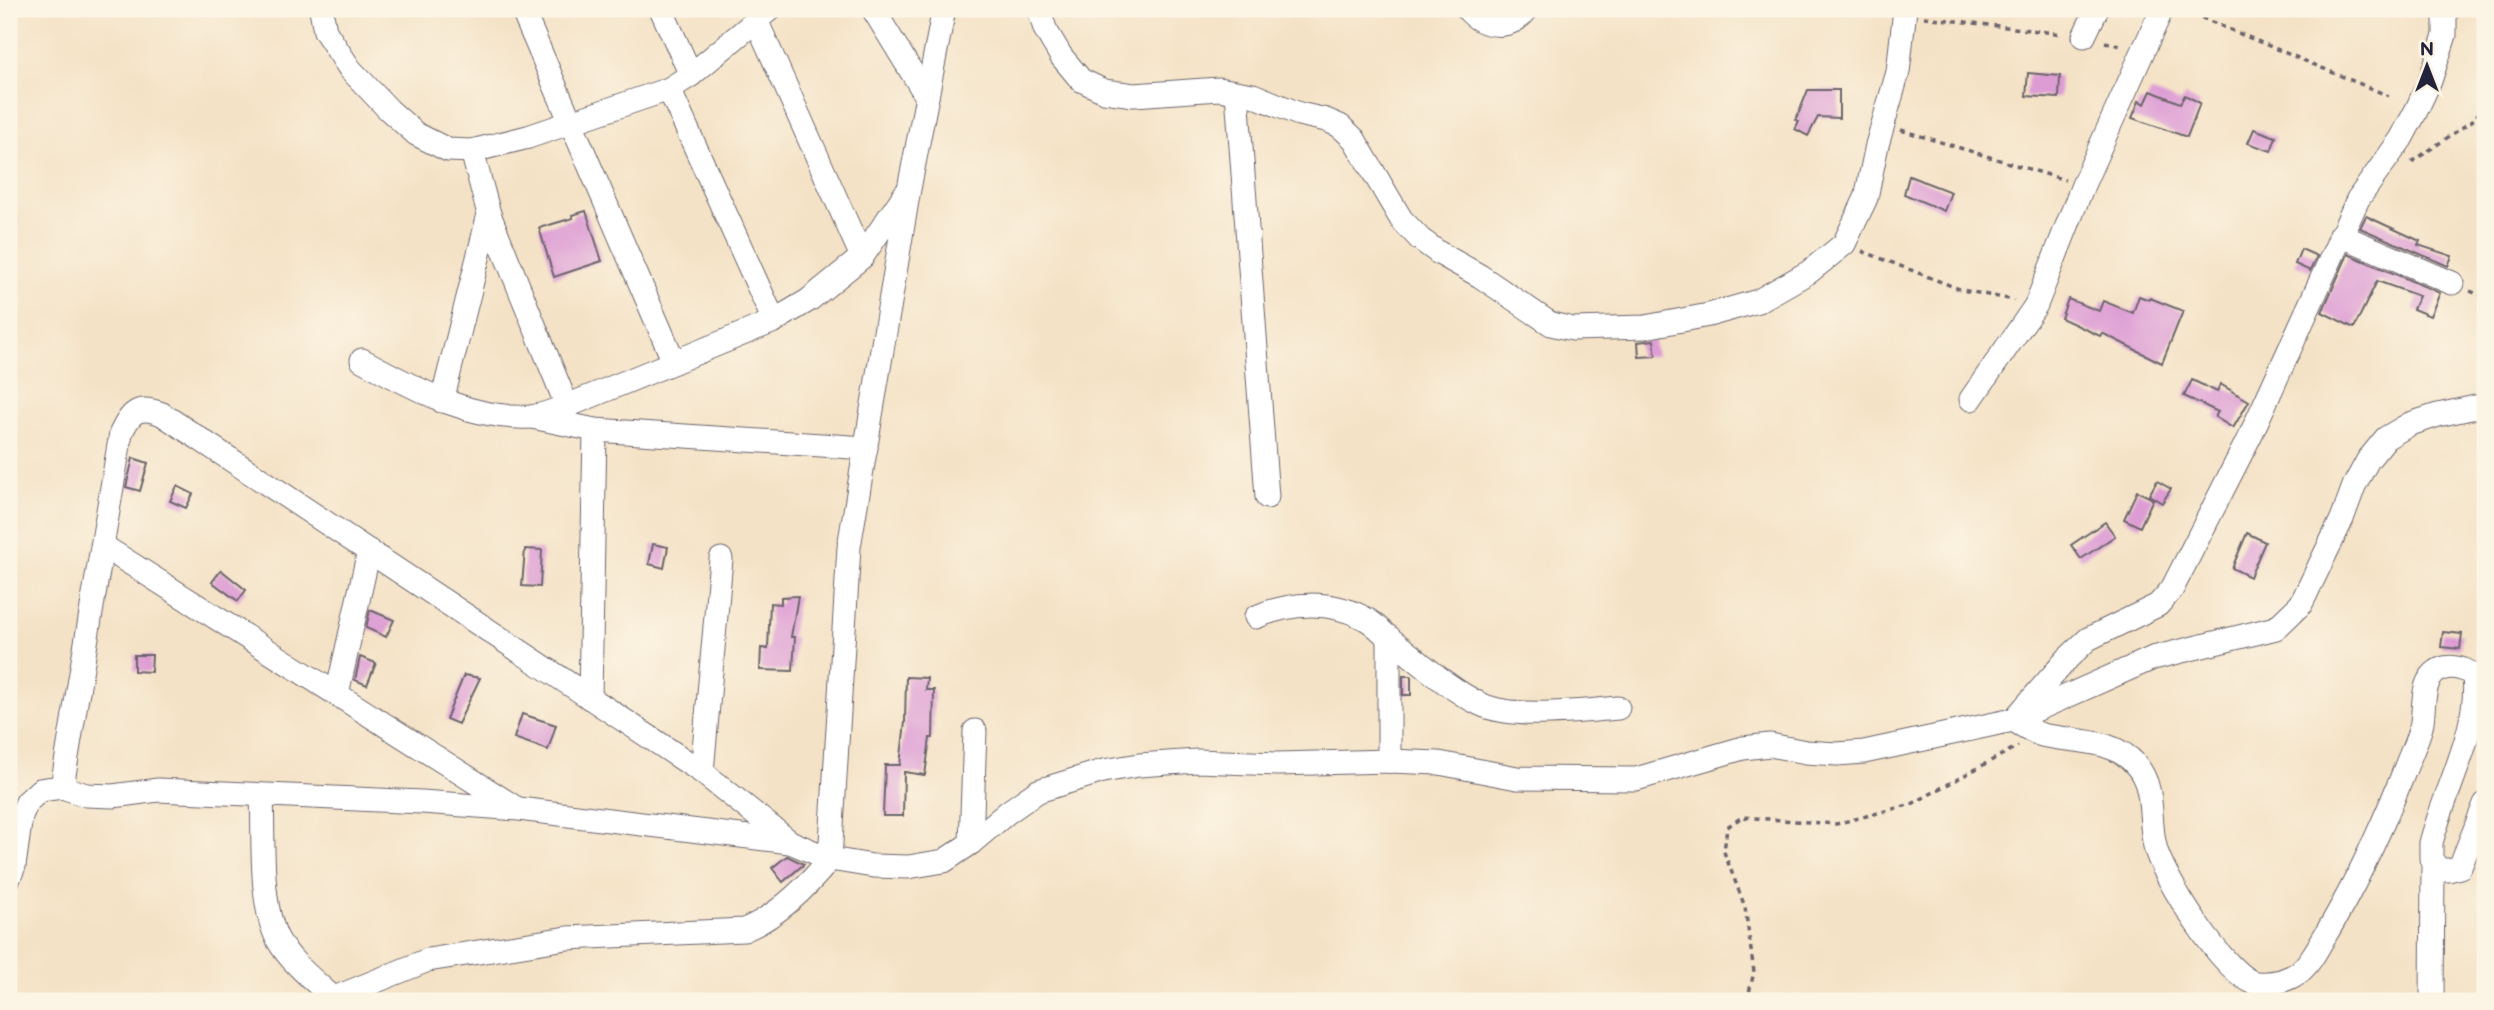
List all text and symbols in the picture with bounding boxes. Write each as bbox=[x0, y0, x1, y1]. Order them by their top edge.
north arrow bbox=[2392, 32, 2462, 102]
text: N bbox=[2420, 39, 2434, 62]

